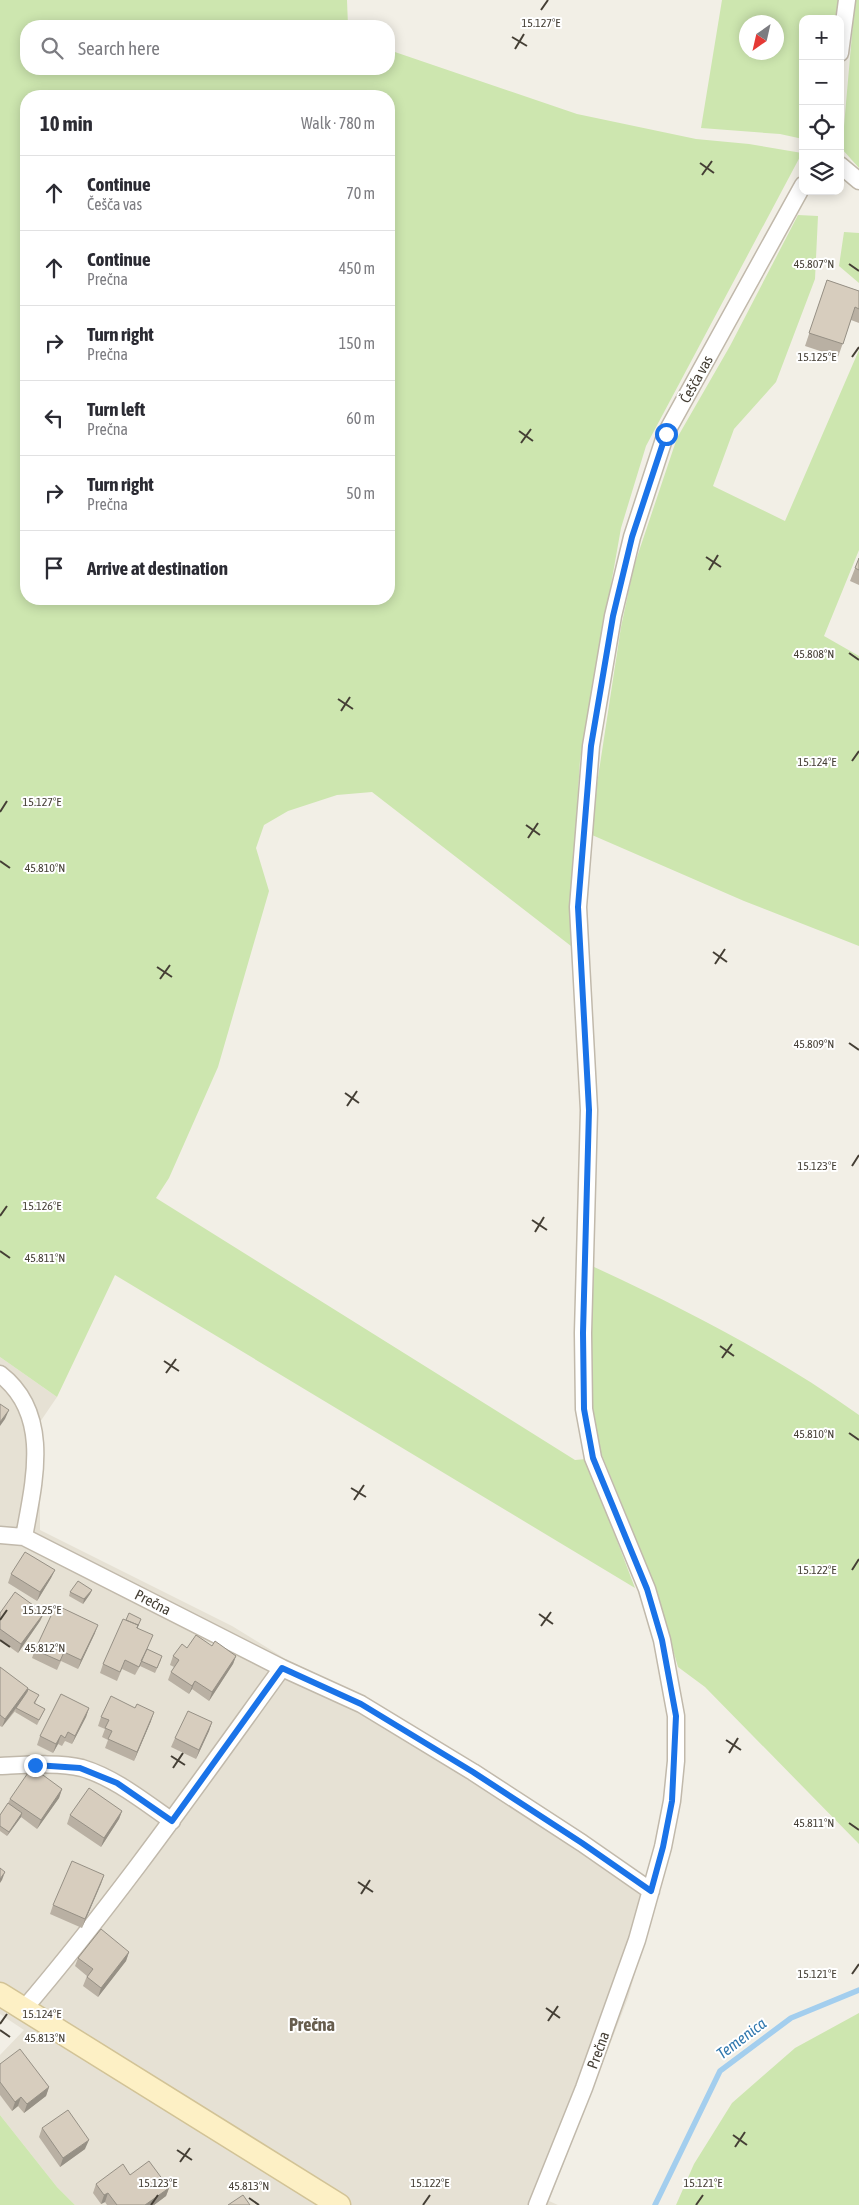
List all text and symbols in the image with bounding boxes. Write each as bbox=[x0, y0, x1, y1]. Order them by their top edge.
north arrow bbox=[739, 15, 784, 60]
map controls bbox=[799, 15, 844, 195]
button: + bbox=[799, 15, 844, 60]
text: 15.127°E bbox=[522, 16, 560, 30]
search box bbox=[20, 20, 395, 75]
icon: search bbox=[38, 34, 66, 62]
text: Search here bbox=[78, 37, 160, 59]
button: − bbox=[799, 60, 844, 105]
button: locate bbox=[799, 105, 844, 150]
text: 10 min bbox=[40, 111, 93, 135]
text: Walk · 780 m bbox=[301, 114, 375, 132]
button: layers bbox=[799, 150, 844, 195]
text: Continue bbox=[87, 173, 151, 195]
icon: ahead bbox=[40, 179, 68, 207]
text: 70 m bbox=[346, 184, 375, 202]
text: Češča vas bbox=[87, 195, 142, 213]
text: Continue bbox=[87, 248, 151, 270]
icon: ahead bbox=[40, 254, 68, 282]
text: 45.807°N bbox=[794, 257, 834, 271]
text: 450 m bbox=[339, 259, 375, 277]
text: Prečna bbox=[87, 270, 128, 288]
text: Turn right bbox=[87, 323, 154, 345]
icon: right bbox=[40, 329, 68, 357]
text: 150 m bbox=[339, 334, 375, 352]
text: Prečna bbox=[87, 345, 128, 363]
text: 15.125°E bbox=[798, 350, 836, 364]
street label: Češča vas bbox=[676, 352, 716, 406]
text: Turn left bbox=[87, 398, 145, 420]
icon: left bbox=[40, 404, 68, 432]
text: 60 m bbox=[346, 409, 375, 427]
text: Prečna bbox=[87, 420, 128, 438]
route start bbox=[655, 423, 678, 446]
text: Turn right bbox=[87, 473, 154, 495]
icon: right bbox=[40, 479, 68, 507]
text: 50 m bbox=[346, 484, 375, 502]
text: Prečna bbox=[87, 495, 128, 513]
icon: arrive bbox=[40, 554, 68, 582]
text: Arrive at destination bbox=[87, 557, 228, 579]
text: 45.808°N bbox=[794, 647, 834, 661]
text: 15.124°E bbox=[798, 755, 836, 769]
text: 15.127°E bbox=[23, 795, 61, 809]
text: 45.810°N bbox=[25, 861, 65, 875]
text: 45.809°N bbox=[794, 1037, 834, 1051]
text: 15.123°E bbox=[798, 1159, 836, 1173]
text: 15.126°E bbox=[23, 1199, 61, 1213]
text: 45.811°N bbox=[25, 1251, 65, 1265]
text: 45.810°N bbox=[794, 1427, 834, 1441]
text: 15.122°E bbox=[798, 1563, 836, 1577]
street label: Prečna bbox=[132, 1586, 174, 1618]
text: 15.125°E bbox=[23, 1603, 61, 1617]
text: 45.812°N bbox=[25, 1641, 65, 1655]
route end bbox=[24, 1754, 47, 1777]
text: 45.811°N bbox=[794, 1816, 834, 1830]
text: 15.121°E bbox=[798, 1967, 836, 1981]
text: 15.124°E bbox=[23, 2007, 61, 2021]
water label: Temenica bbox=[713, 2013, 770, 2062]
district label: Prečna bbox=[289, 2014, 335, 2035]
street label: Prečna bbox=[583, 2029, 613, 2071]
text: 45.813°N bbox=[25, 2031, 65, 2045]
text: 15.123°E bbox=[139, 2176, 177, 2190]
text: 15.122°E bbox=[411, 2176, 449, 2190]
text: 15.121°E bbox=[684, 2176, 722, 2190]
text: 45.813°N bbox=[229, 2179, 269, 2193]

